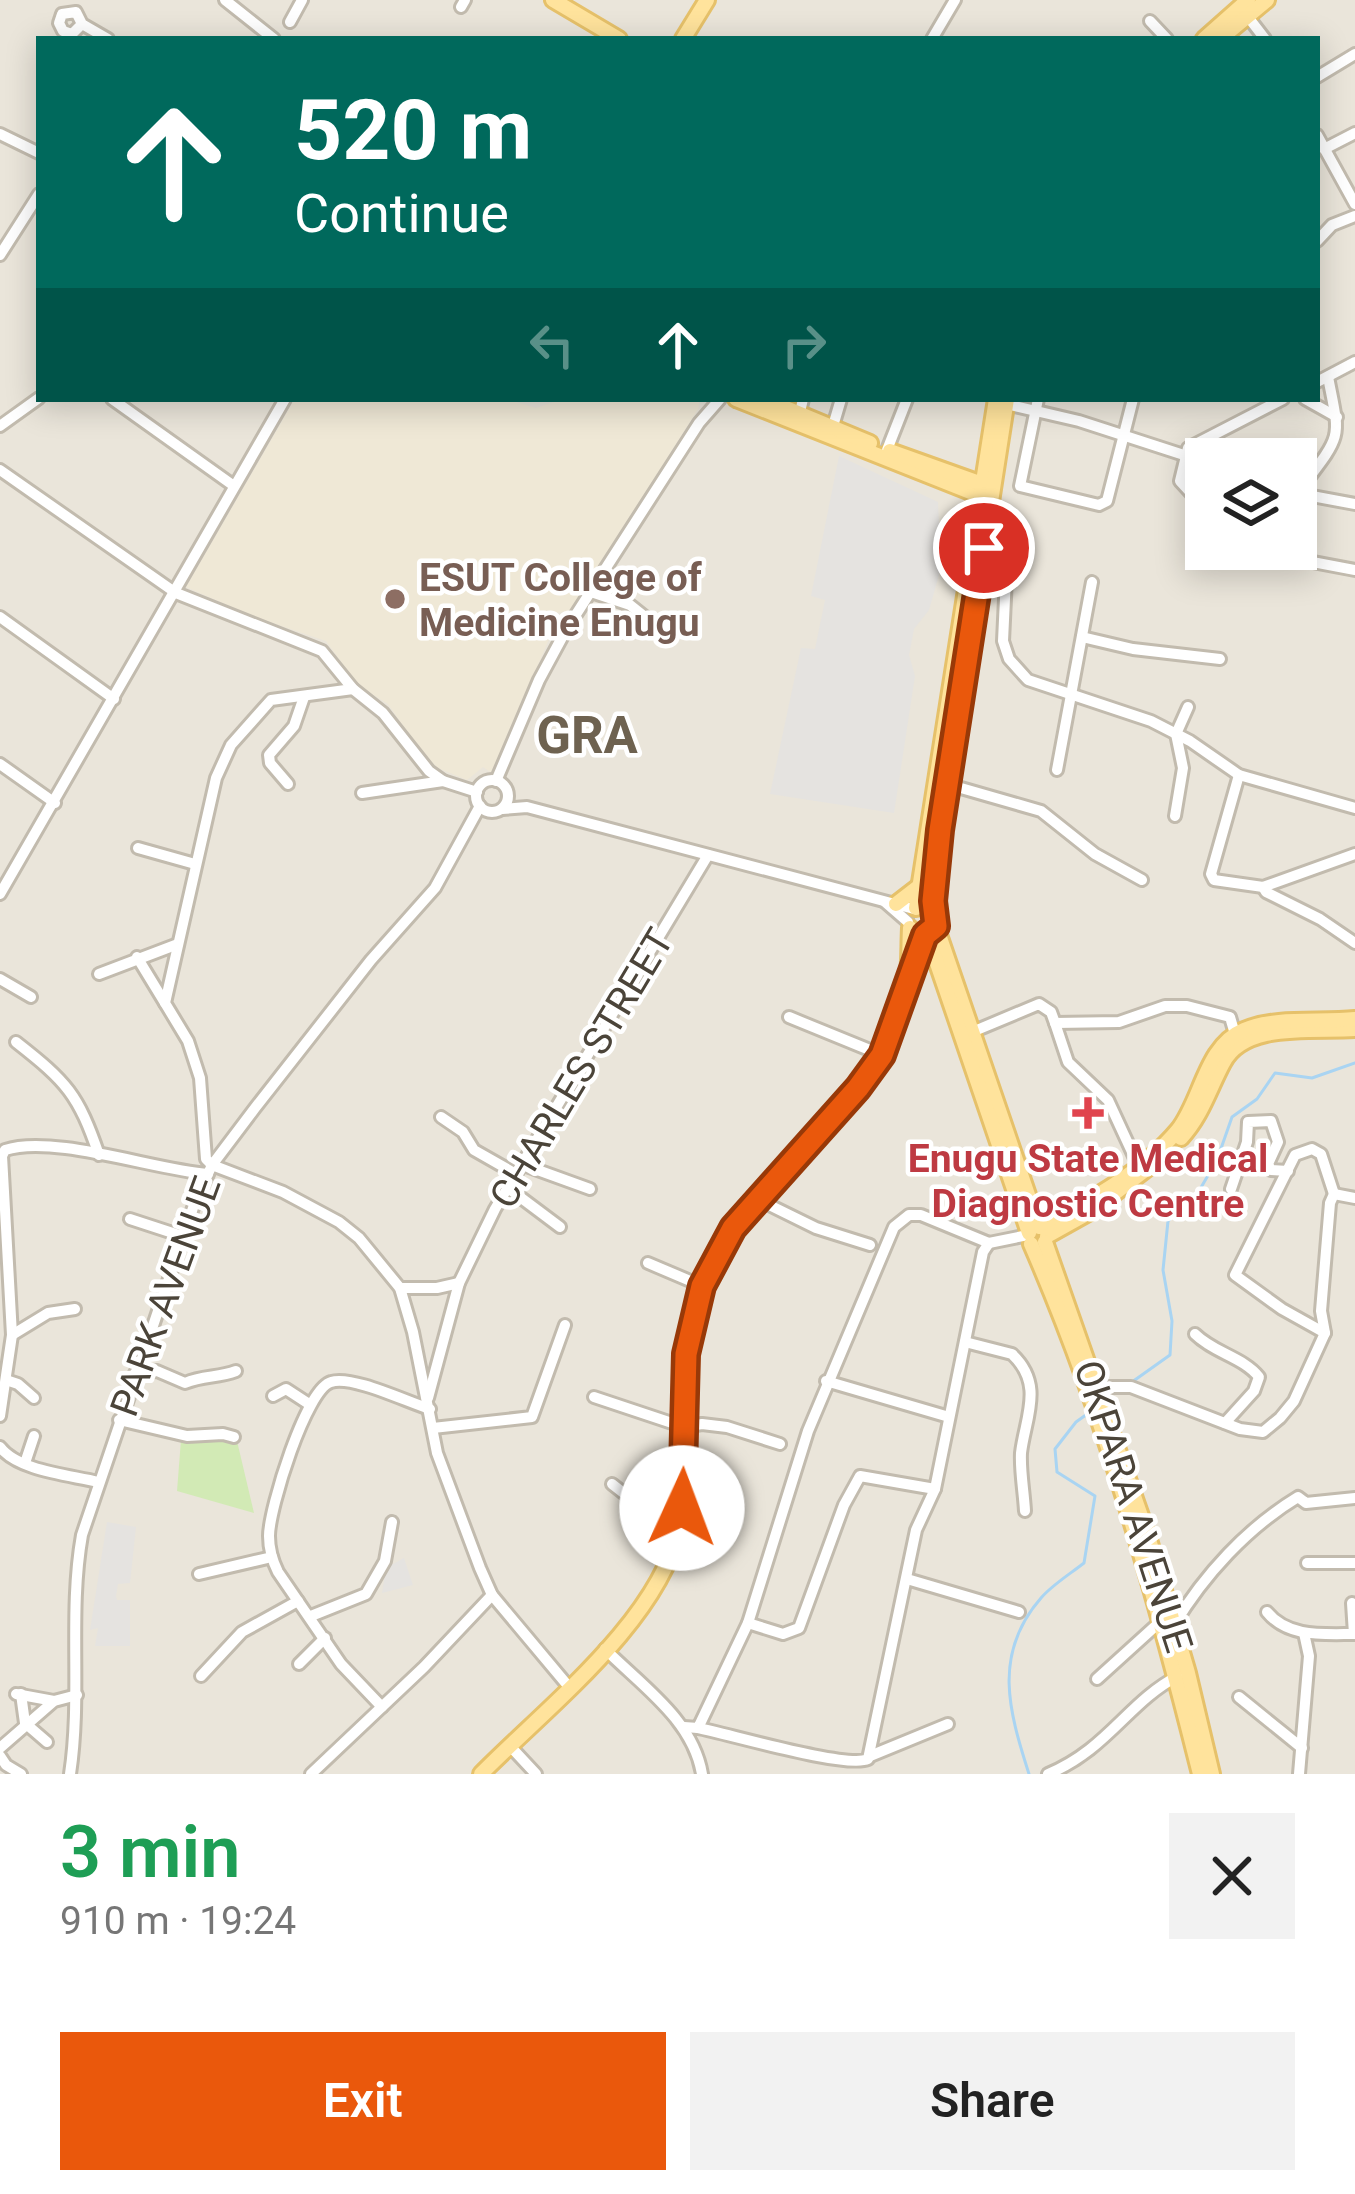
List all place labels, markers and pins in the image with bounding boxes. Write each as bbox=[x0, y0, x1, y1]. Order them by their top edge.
pin bbox=[933, 497, 1035, 599]
place label: ESUT College of Medicine Enugu bbox=[419, 555, 702, 646]
marker: ESUT College of Medicine Enugu bbox=[382, 586, 408, 612]
marker: Enugu State Medical Diagnostic Centre bbox=[1072, 1097, 1104, 1129]
place label: Enugu State Medical Diagnostic Centre bbox=[908, 1136, 1268, 1227]

